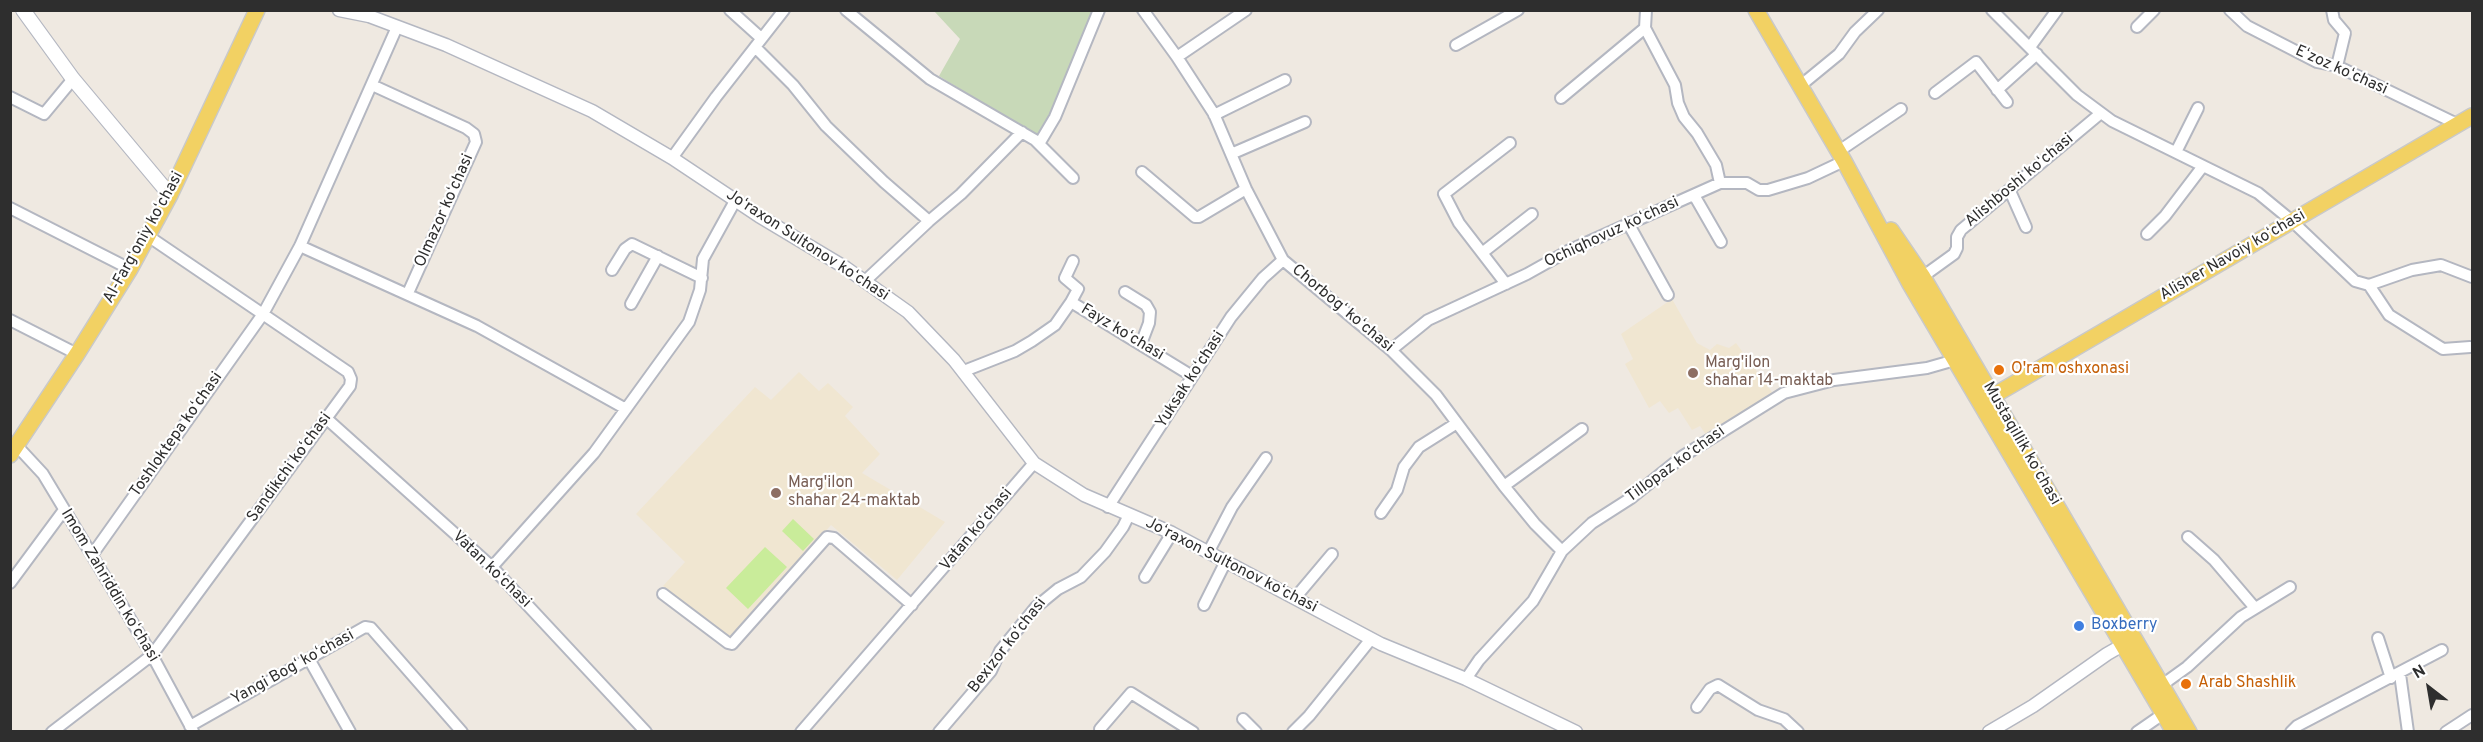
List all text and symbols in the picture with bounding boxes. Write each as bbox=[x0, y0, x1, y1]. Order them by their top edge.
street label: Eʻzoz koʻchasi bbox=[2292, 42, 2390, 100]
street label: Alishboshi koʻchasi bbox=[1962, 130, 2078, 232]
street label: Olmazor koʻchasi bbox=[411, 151, 479, 271]
street label: Al-Fargʻoniy koʻchasi bbox=[100, 169, 188, 307]
street label: Joʻraxon Sultonov koʻchasi bbox=[722, 186, 892, 306]
street label: Ochiqhovuz koʻchasi bbox=[1542, 193, 1682, 273]
street label: Alisher Navoiy koʻchasi bbox=[2157, 206, 2309, 306]
street label: Chorbogʻ koʻchasi bbox=[1287, 261, 1397, 357]
street label: Fayz koʻchasi bbox=[1077, 301, 1167, 365]
street label: Yuksak koʻchasi bbox=[1152, 328, 1230, 432]
place label: Marg'ilon shahar 14-maktab bbox=[1705, 354, 1833, 392]
place label: O'ram oshxonasi bbox=[2011, 360, 2129, 380]
marker: O'ram oshxonasi bbox=[1992, 363, 2006, 377]
marker: Marg'ilon shahar 14-maktab bbox=[1686, 366, 1700, 380]
street label: Toshloktepa koʻchasi bbox=[127, 369, 227, 501]
street label: Mustaqillik koʻchasi bbox=[1978, 379, 2064, 509]
street label: Sandikchi koʻchasi bbox=[244, 409, 336, 527]
street label: Tillopaz koʻchasi bbox=[1623, 423, 1729, 507]
place label: Marg'ilon shahar 24-maktab bbox=[788, 474, 920, 512]
street label: Vatan koʻchasi bbox=[937, 485, 1017, 575]
marker: Marg'ilon shahar 24-maktab bbox=[769, 486, 783, 500]
street label: Imom Zahriddin koʻchasi bbox=[56, 506, 162, 666]
street label: Joʻraxon Sultonov koʻchasi bbox=[1142, 514, 1320, 618]
street label: Vatan koʻchasi bbox=[448, 528, 534, 612]
street label: Bexizor koʻchasi bbox=[965, 595, 1051, 697]
place label: Boxberry bbox=[2091, 616, 2157, 636]
marker: Boxberry bbox=[2072, 619, 2086, 633]
street label: Yangi Bogʻ koʻchasi bbox=[228, 626, 358, 710]
north arrow bbox=[2399, 658, 2459, 718]
text: N bbox=[2410, 661, 2430, 684]
place label: Arab Shashlik bbox=[2198, 674, 2296, 694]
marker: Arab Shashlik bbox=[2179, 677, 2193, 691]

